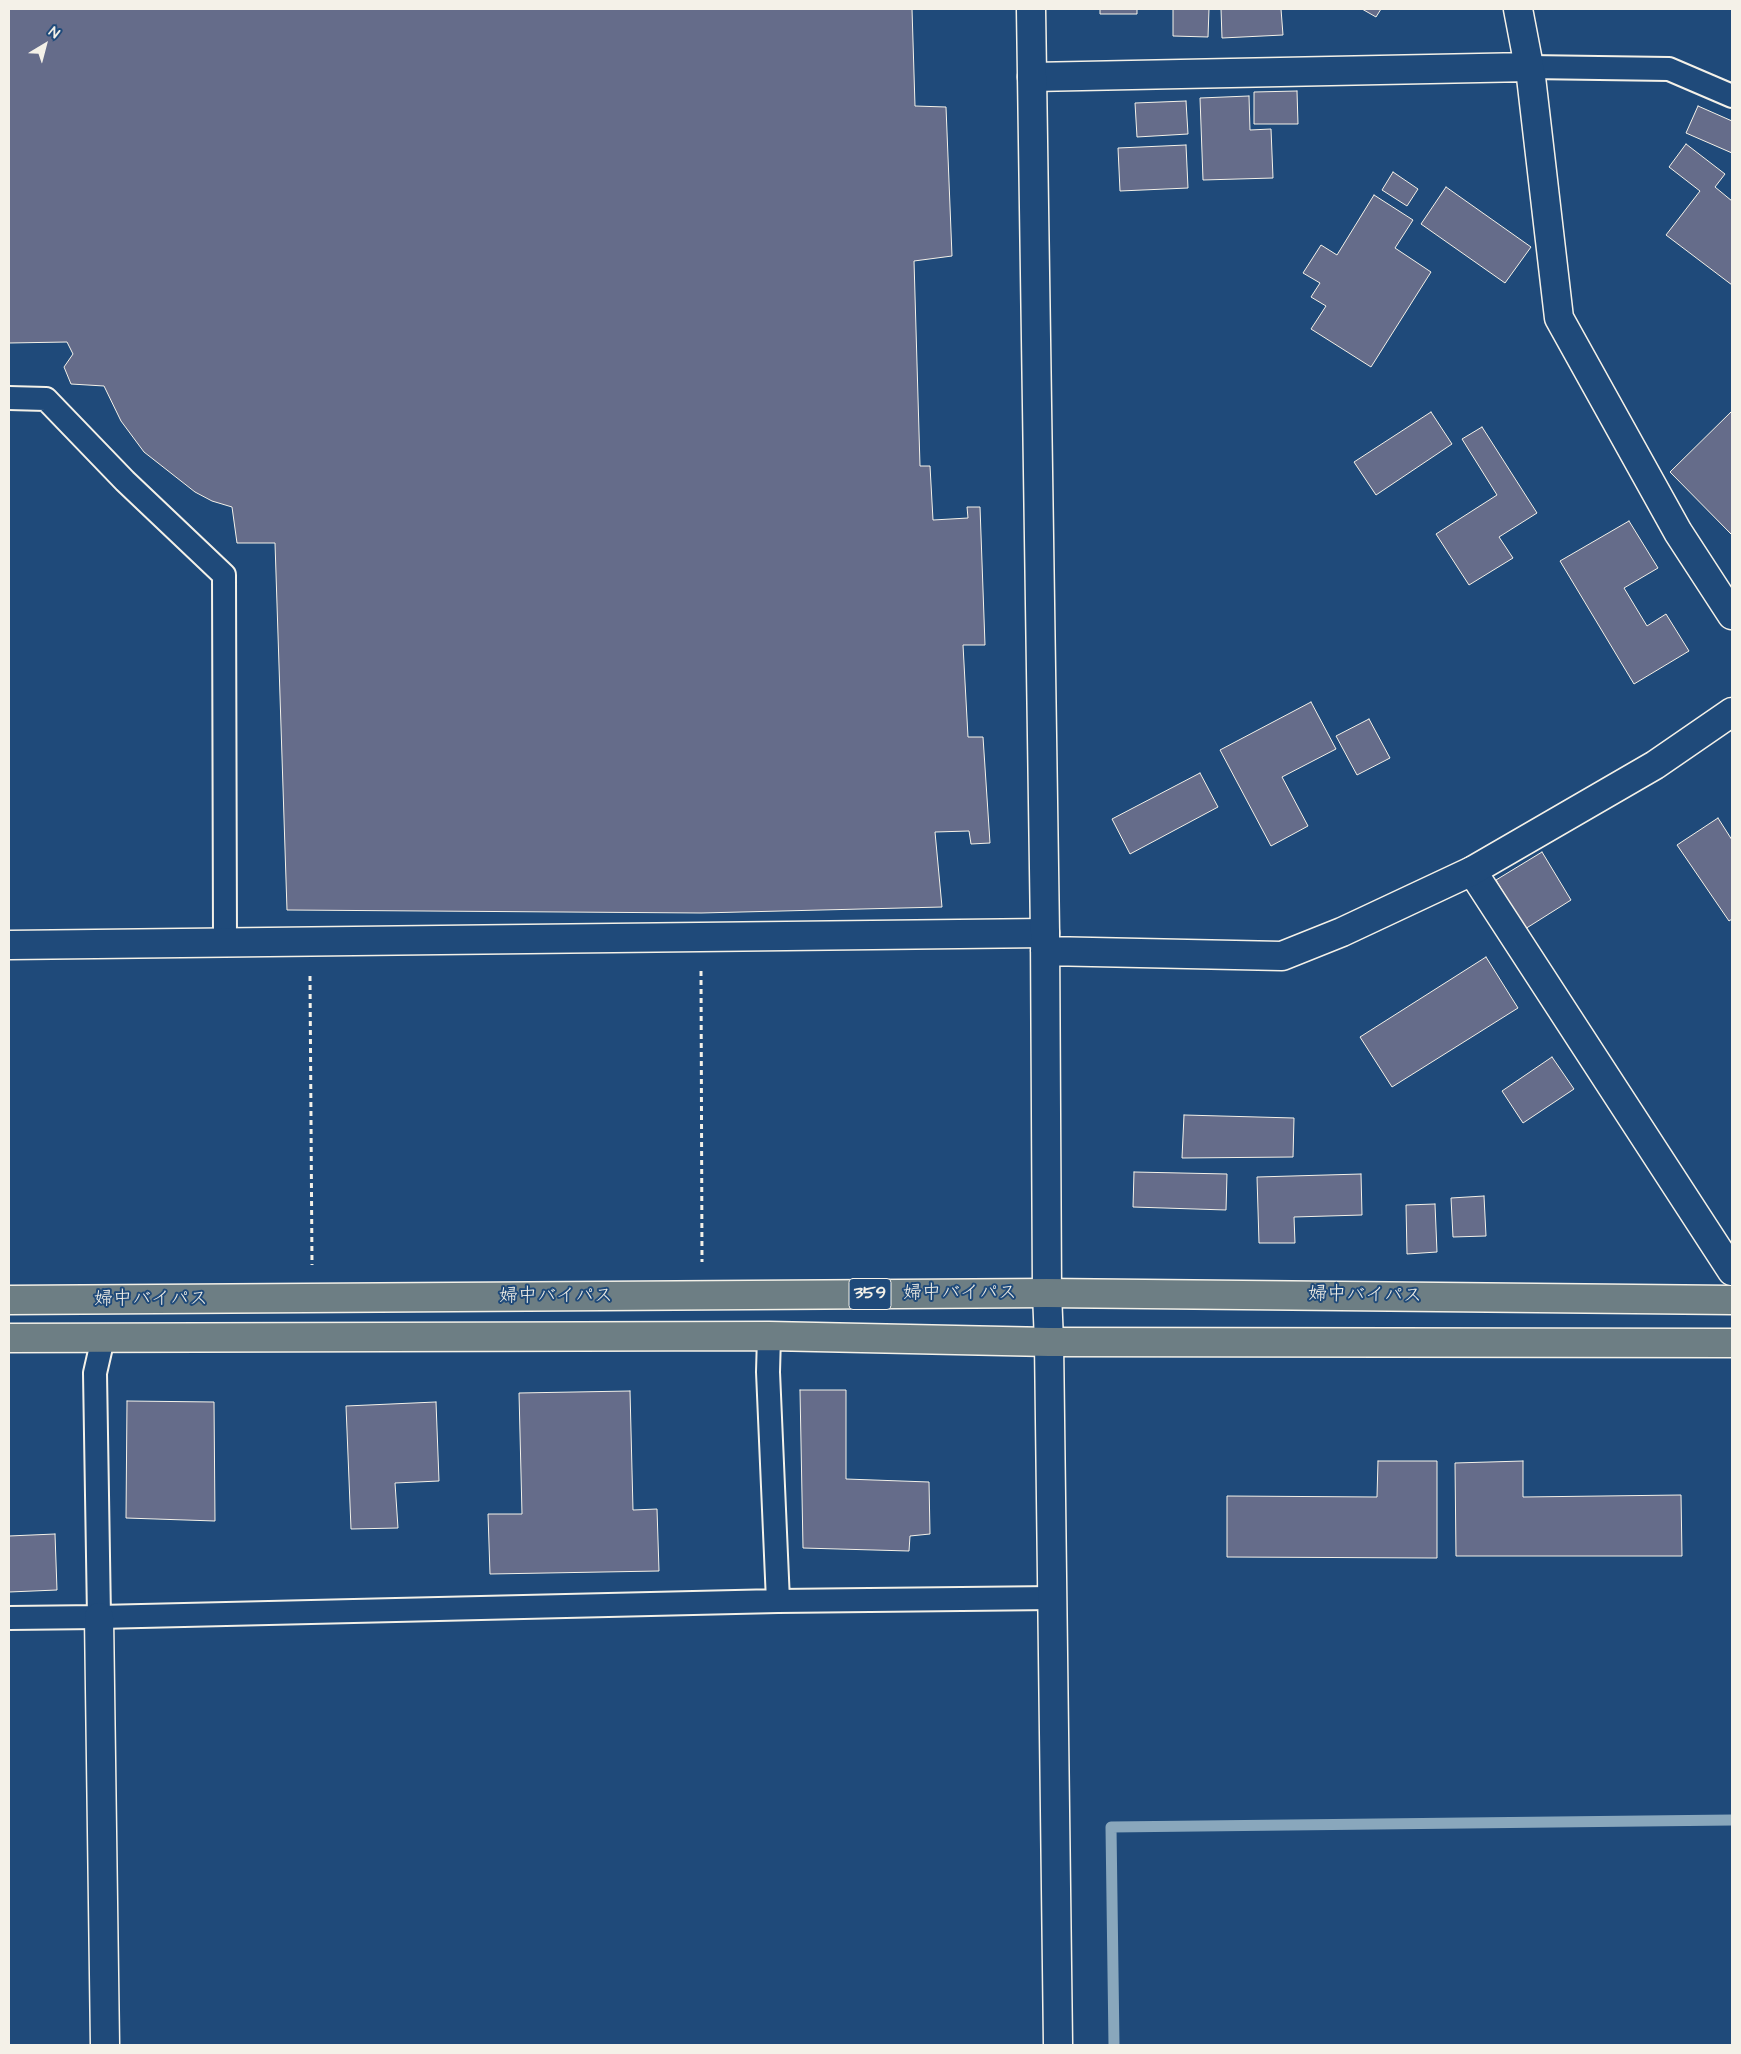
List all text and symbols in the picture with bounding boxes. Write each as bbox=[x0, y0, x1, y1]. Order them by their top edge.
north arrow bbox=[20, 20, 70, 70]
text: N bbox=[45, 22, 64, 44]
road number: 359 bbox=[849, 1278, 891, 1310]
street label: 婦中バイパス bbox=[903, 1283, 1017, 1305]
street label: 婦中バイパス bbox=[1308, 1284, 1422, 1308]
street label: 婦中バイパス bbox=[499, 1286, 613, 1308]
street label: 婦中バイパス bbox=[94, 1289, 208, 1311]

